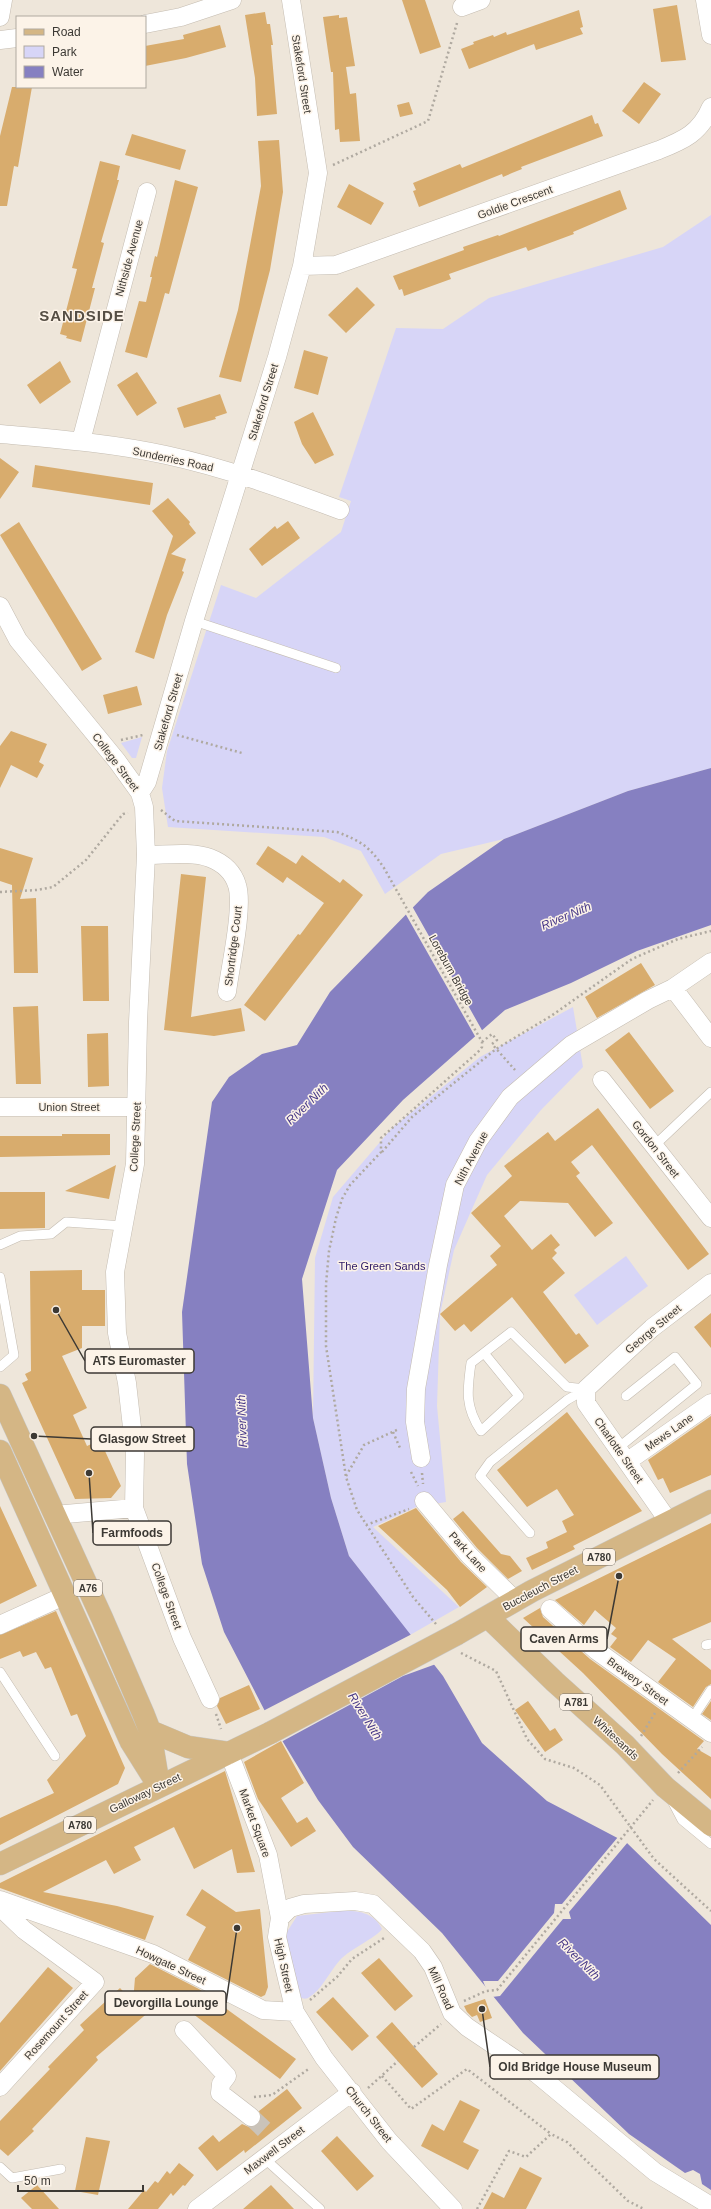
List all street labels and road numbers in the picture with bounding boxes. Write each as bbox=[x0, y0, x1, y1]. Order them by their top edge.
street label: Stakeford Street bbox=[290, 34, 314, 114]
street label: Goldie Crescent bbox=[476, 183, 554, 221]
street label: Nithside Avenue bbox=[113, 218, 145, 298]
street label: Stakeford Street bbox=[246, 362, 280, 442]
street label: Sunderries Road bbox=[131, 445, 215, 473]
street label: Stakeford Street bbox=[151, 672, 185, 752]
street label: College Street bbox=[90, 731, 142, 793]
street label: Shortridge Court bbox=[222, 905, 244, 987]
street label: Loreburn Bridge bbox=[427, 933, 475, 1007]
street label: Union Street bbox=[38, 1101, 100, 1113]
street label: College Street bbox=[127, 1102, 143, 1172]
street label: Gordon Street bbox=[630, 1118, 682, 1180]
street label: Nith Avenue bbox=[452, 1129, 490, 1187]
street label: George Street bbox=[623, 1302, 683, 1356]
street label: Mews Lane bbox=[643, 1411, 695, 1453]
street label: Charlotte Street bbox=[592, 1415, 646, 1485]
street label: Park Lane bbox=[447, 1529, 489, 1575]
road number: A780 bbox=[583, 1549, 615, 1565]
street label: College Street bbox=[149, 1561, 185, 1631]
street label: Buccleuch Street bbox=[500, 1563, 580, 1613]
road number: A76 bbox=[74, 1580, 102, 1596]
street label: Brewery Street bbox=[605, 1655, 671, 1707]
road number: A781 bbox=[560, 1694, 592, 1710]
street label: Whitesands bbox=[591, 1714, 641, 1762]
street label: Galloway Street bbox=[107, 1771, 183, 1815]
street label: Market Square bbox=[237, 1787, 273, 1859]
road number: A780 bbox=[64, 1817, 96, 1833]
street label: High Street bbox=[272, 1937, 296, 1993]
street label: Howgate Street bbox=[134, 1944, 208, 1986]
street label: Mill Road bbox=[426, 1965, 456, 2011]
street label: Rosemount Street bbox=[22, 1988, 90, 2062]
street label: Church Street bbox=[343, 2084, 395, 2144]
street label: Maxwell Street bbox=[242, 2124, 306, 2176]

